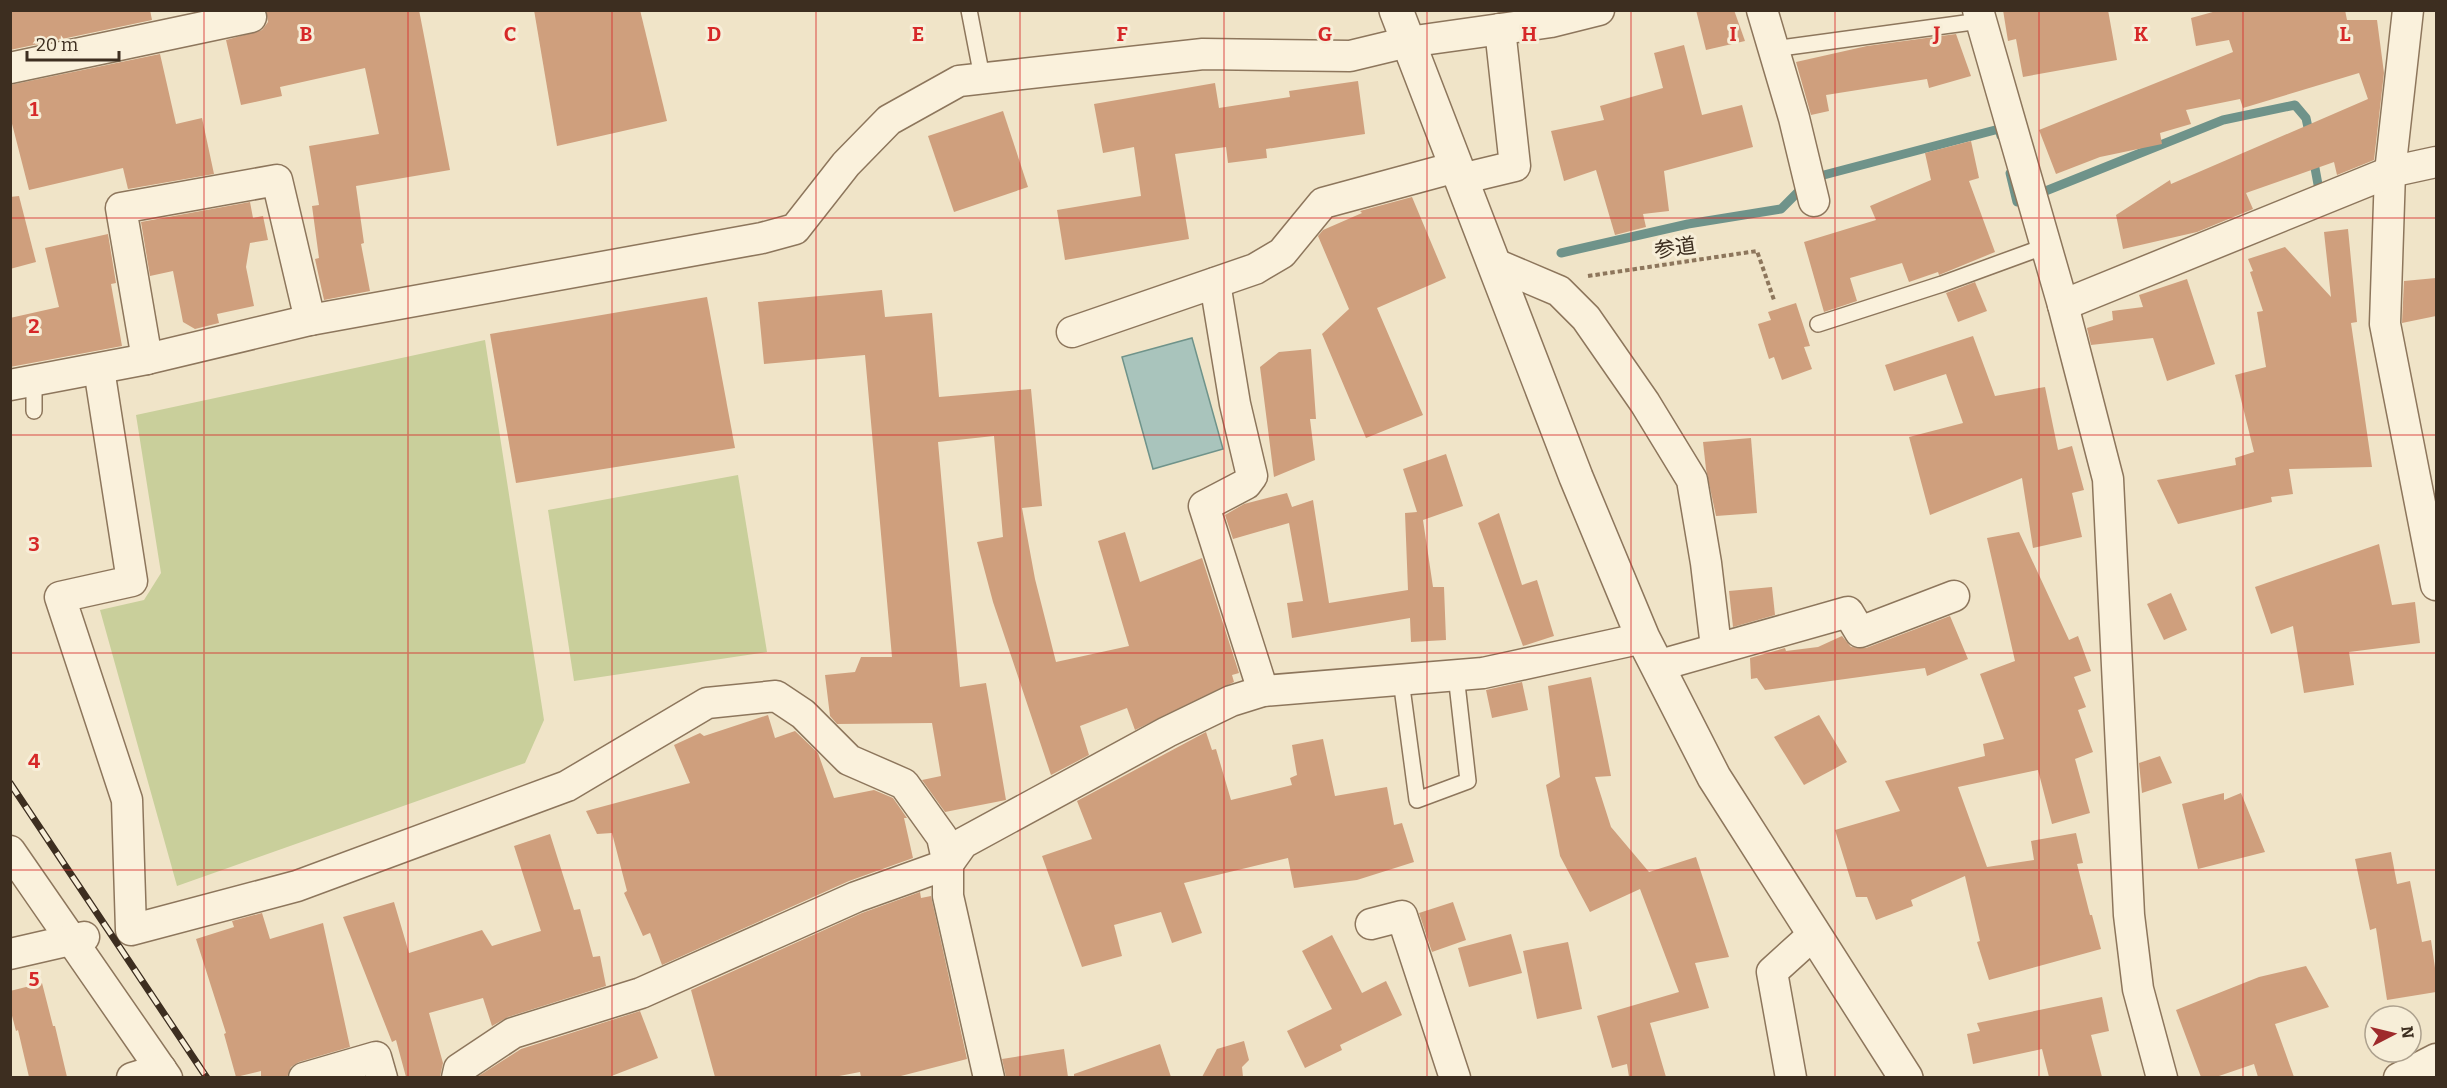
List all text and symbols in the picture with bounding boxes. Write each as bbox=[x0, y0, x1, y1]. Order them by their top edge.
text: B bbox=[300, 22, 313, 46]
text: C bbox=[504, 22, 516, 46]
text: D bbox=[707, 22, 721, 46]
text: E bbox=[912, 22, 924, 46]
text: F bbox=[1116, 22, 1128, 46]
text: G bbox=[1318, 22, 1332, 46]
text: H bbox=[1521, 22, 1537, 46]
text: I bbox=[1729, 22, 1737, 46]
text: J bbox=[1933, 22, 1941, 46]
text: K bbox=[2134, 22, 2149, 46]
text: L bbox=[2339, 22, 2351, 46]
scale bar bbox=[27, 24, 118, 62]
text: 20 m bbox=[36, 34, 78, 56]
text: 1 bbox=[30, 97, 39, 121]
street label: 参道 bbox=[1652, 232, 1698, 264]
text: 2 bbox=[28, 314, 40, 338]
text: 3 bbox=[28, 532, 40, 556]
text: 4 bbox=[28, 749, 40, 773]
text: 5 bbox=[29, 967, 40, 991]
north arrow bbox=[2363, 1004, 2423, 1064]
text: N bbox=[2397, 1025, 2418, 1040]

